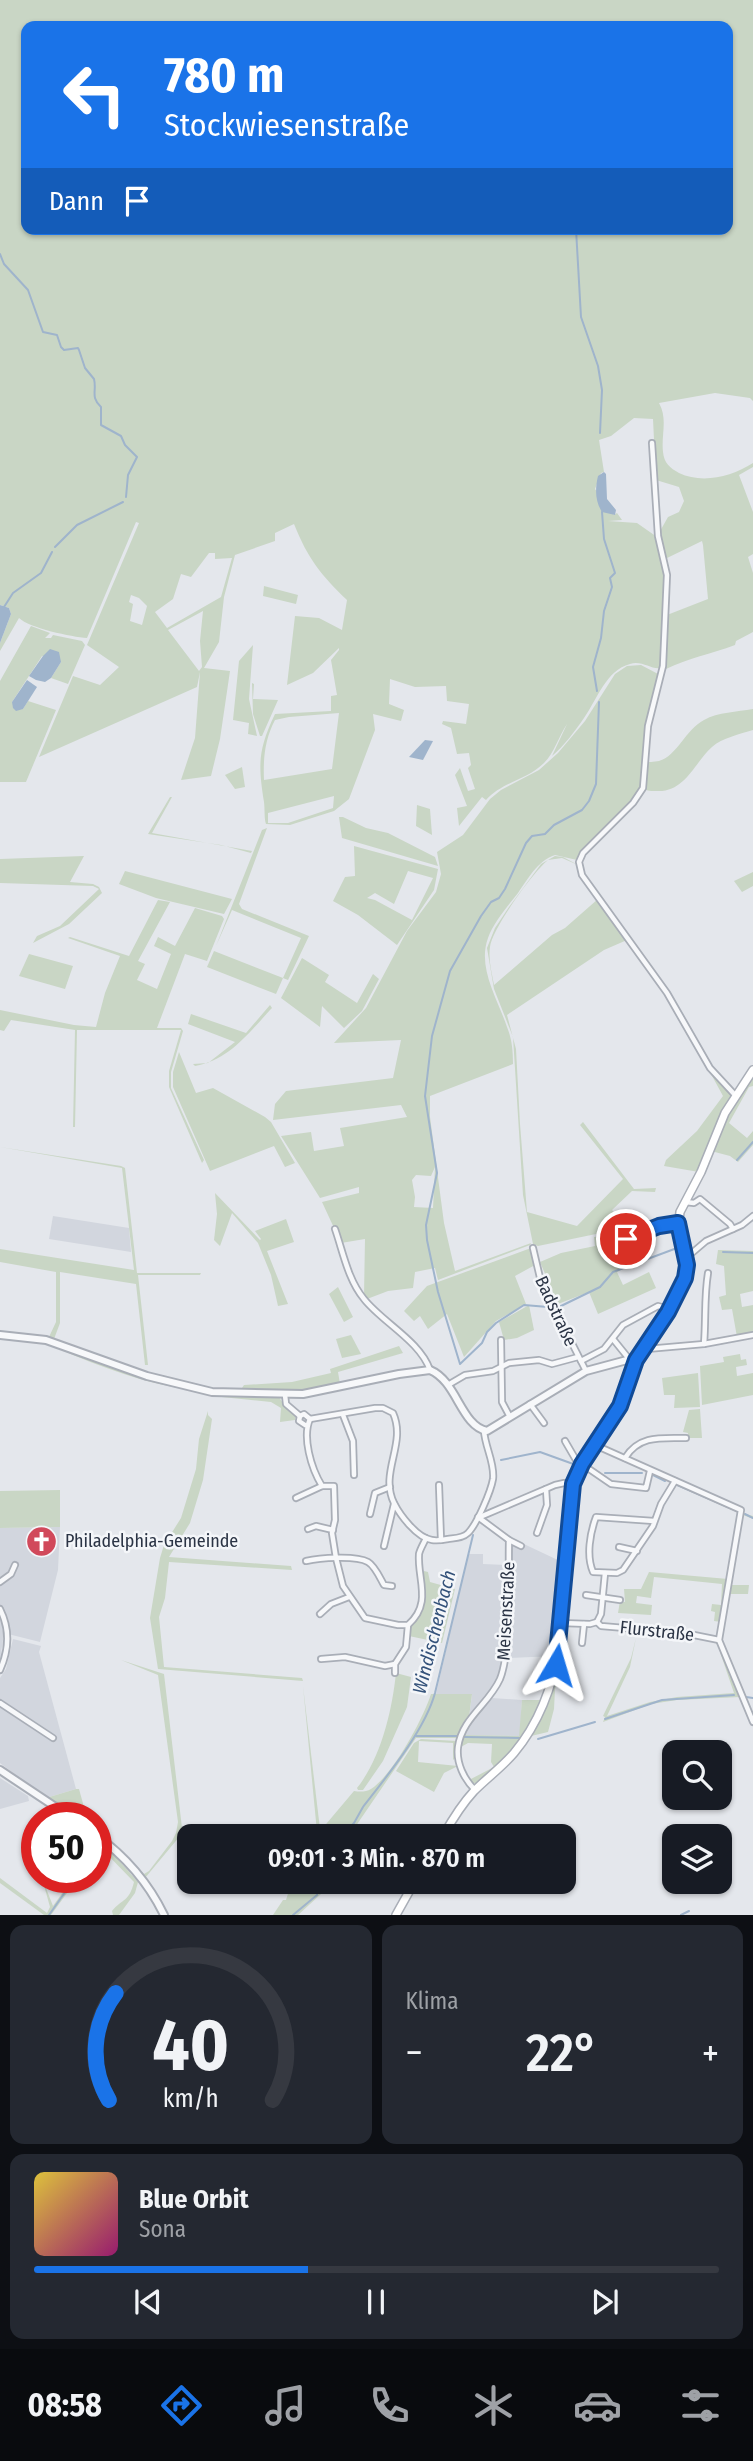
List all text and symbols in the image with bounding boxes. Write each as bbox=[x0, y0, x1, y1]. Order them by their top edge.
text: 780 m bbox=[164, 46, 284, 105]
icon: left bbox=[49, 49, 140, 140]
text: Stockwiesenstraße bbox=[164, 106, 409, 144]
icon: arrive bbox=[118, 182, 156, 220]
text: Dann bbox=[49, 186, 104, 217]
pin bbox=[596, 1209, 656, 1269]
icon: arrive bbox=[607, 1220, 645, 1258]
street label: Badstraße bbox=[530, 1272, 582, 1350]
church icon: Philadelphia-Gemeinde bbox=[25, 1524, 59, 1558]
place label: Philadelphia-Gemeinde bbox=[65, 1530, 238, 1552]
street label: Meisenstraße bbox=[492, 1561, 520, 1661]
water label: Windischenbach bbox=[408, 1568, 460, 1696]
street label: Flurstraße bbox=[619, 1616, 695, 1646]
position arrow bbox=[519, 1628, 593, 1702]
map controls bbox=[662, 1740, 732, 1894]
button: search bbox=[662, 1740, 732, 1810]
speed limit sign: 50 bbox=[21, 1802, 112, 1893]
button: layers bbox=[662, 1824, 732, 1894]
text: 09:01 · 3 Min. · 870 m bbox=[268, 1843, 485, 1874]
text: Klima bbox=[406, 1987, 459, 2015]
text: 40 bbox=[152, 2003, 229, 2090]
text: 22° bbox=[526, 2022, 598, 2085]
text: − bbox=[406, 2030, 423, 2076]
text: + bbox=[702, 2030, 719, 2076]
text: km/h bbox=[163, 2084, 219, 2114]
text: Blue Orbit bbox=[139, 2184, 249, 2215]
text: Sona bbox=[139, 2215, 186, 2243]
icon: previous bbox=[129, 2283, 167, 2321]
icon: pause bbox=[357, 2283, 395, 2321]
icon: next bbox=[586, 2283, 624, 2321]
icon: directions bbox=[157, 2381, 206, 2430]
icon: music bbox=[261, 2381, 310, 2430]
icon: phone bbox=[365, 2381, 414, 2430]
icon: climate bbox=[469, 2381, 518, 2430]
icon: car bbox=[573, 2381, 622, 2430]
icon: filters bbox=[676, 2381, 725, 2430]
text: 08:58 bbox=[27, 2386, 102, 2424]

